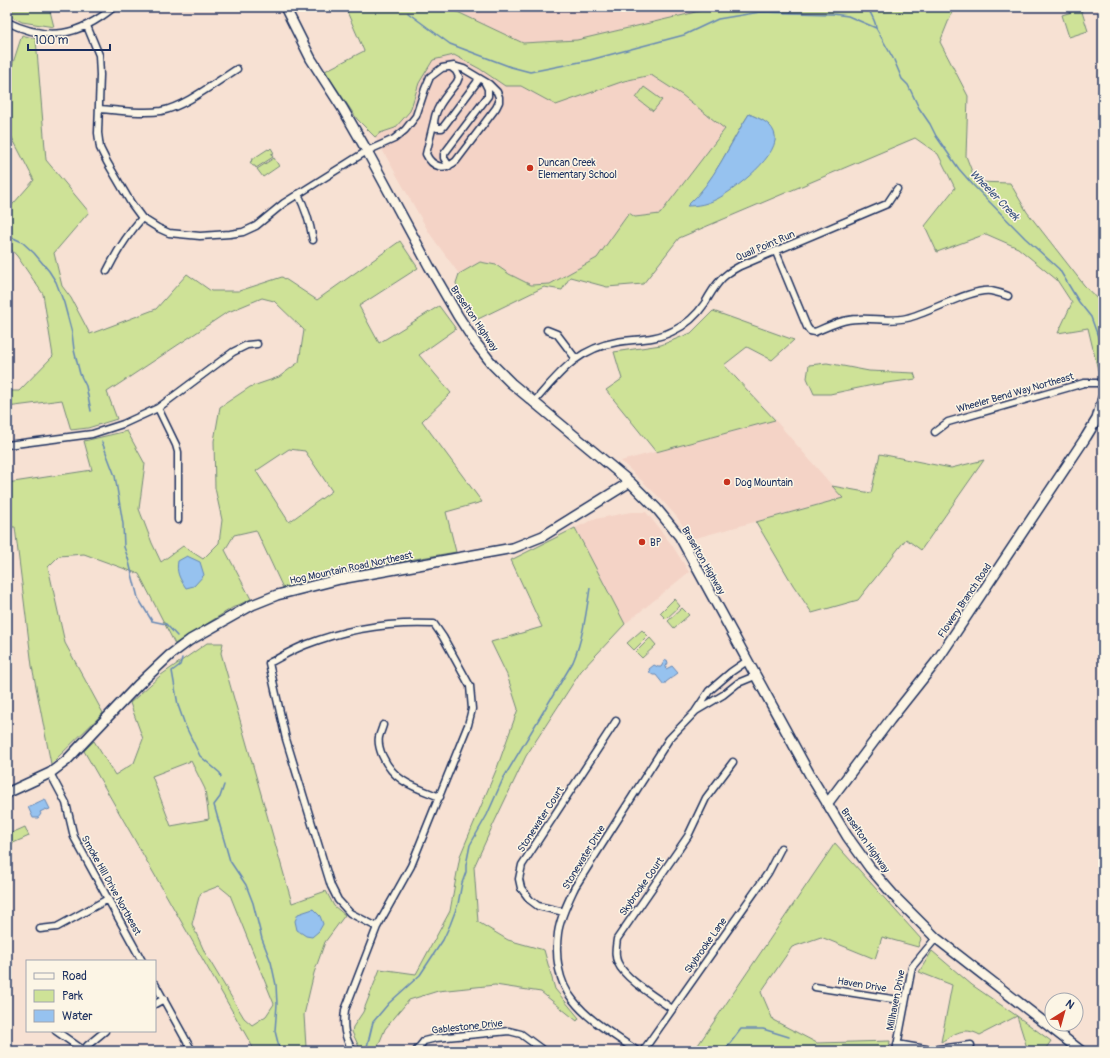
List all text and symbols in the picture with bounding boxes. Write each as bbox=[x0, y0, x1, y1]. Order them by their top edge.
scale bar bbox=[28, 26, 110, 52]
text: 100 m bbox=[34, 33, 69, 48]
place label: Duncan Creek Elementary School bbox=[538, 157, 617, 181]
marker: Duncan Creek Elementary School bbox=[525, 163, 535, 173]
water label: Wheeler Creek bbox=[967, 167, 1023, 224]
street label: Quail Point Run bbox=[734, 228, 797, 264]
street label: Braselton Highway bbox=[448, 284, 501, 354]
street label: Wheeler Bend Way Northeast bbox=[955, 370, 1076, 415]
marker: Dog Mountain bbox=[722, 477, 732, 487]
place label: Dog Mountain bbox=[735, 477, 793, 489]
street label: Braselton Highway bbox=[679, 524, 728, 597]
marker: BP bbox=[637, 537, 647, 547]
place label: BP bbox=[650, 537, 662, 549]
street label: Hog Mountain Road Northeast bbox=[289, 549, 415, 587]
street label: Flowery Branch Road bbox=[935, 561, 994, 640]
street label: Stonewater Court bbox=[515, 784, 567, 855]
street label: Braselton Highway bbox=[838, 806, 892, 876]
street label: Stonewater Drive bbox=[560, 823, 608, 892]
street label: Smoke Hill Drive Northeast bbox=[79, 833, 144, 938]
street label: Skybrooke Court bbox=[617, 854, 667, 918]
street label: Skybrooke Lane bbox=[682, 915, 729, 976]
legend bbox=[26, 960, 156, 1032]
text: Road bbox=[62, 969, 87, 984]
street label: Millhaven Drive bbox=[884, 969, 908, 1032]
street label: Haven Drive bbox=[837, 975, 887, 995]
text: Park bbox=[62, 989, 83, 1004]
north arrow bbox=[1044, 992, 1084, 1032]
text: N bbox=[1063, 997, 1077, 1012]
text: Water bbox=[62, 1009, 93, 1024]
street label: Gablestone Drive bbox=[431, 1017, 503, 1037]

